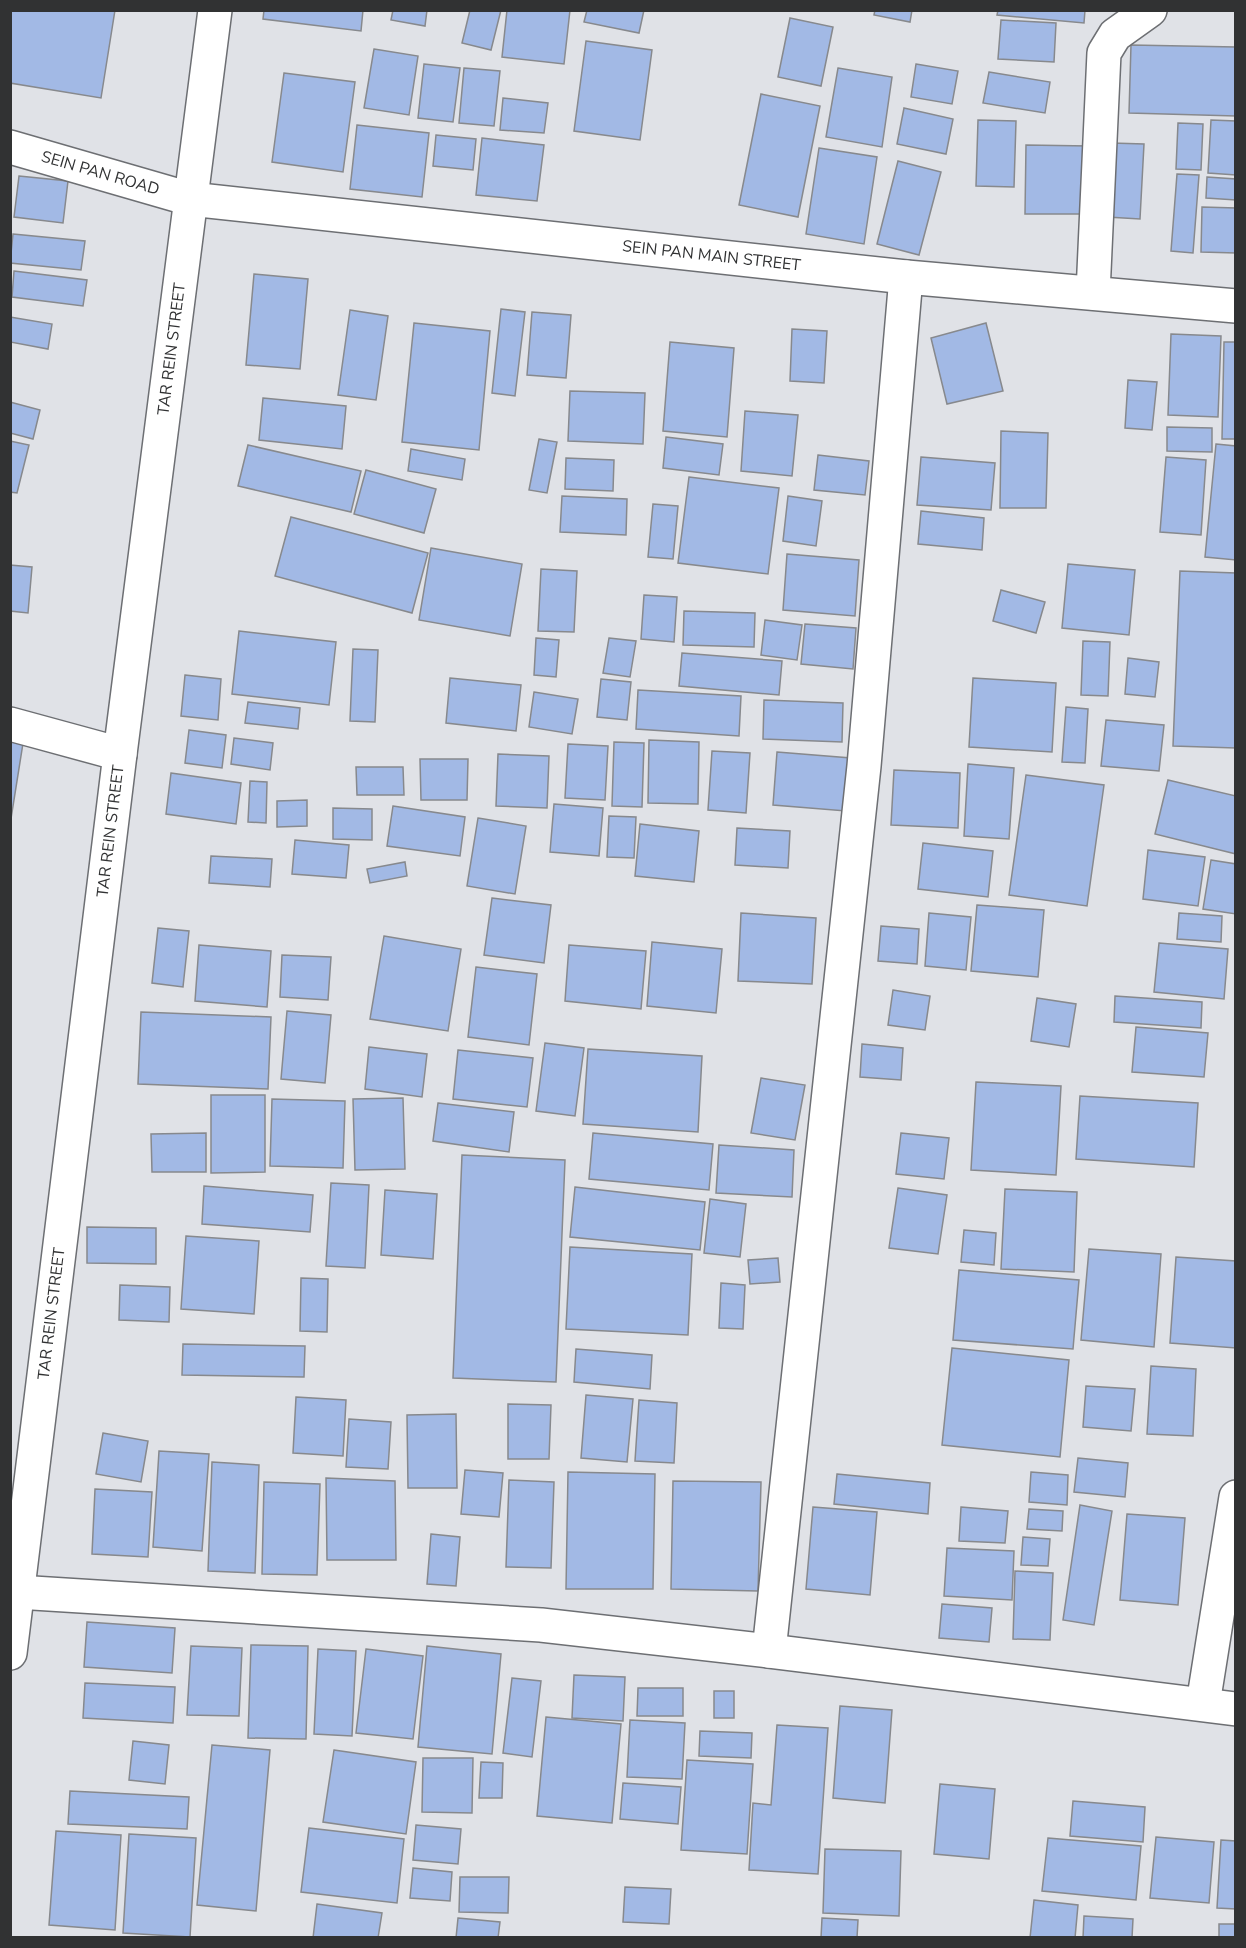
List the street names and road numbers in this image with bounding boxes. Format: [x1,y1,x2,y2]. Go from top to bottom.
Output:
street label: SEIN PAN ROAD [39,146,162,201]
street label: SEIN PAN MAIN STREET [621,235,802,277]
street label: TAR REIN STREET [152,281,191,416]
street label: TAR REIN STREET [92,763,130,899]
street label: TAR REIN STREET [33,1246,71,1381]

